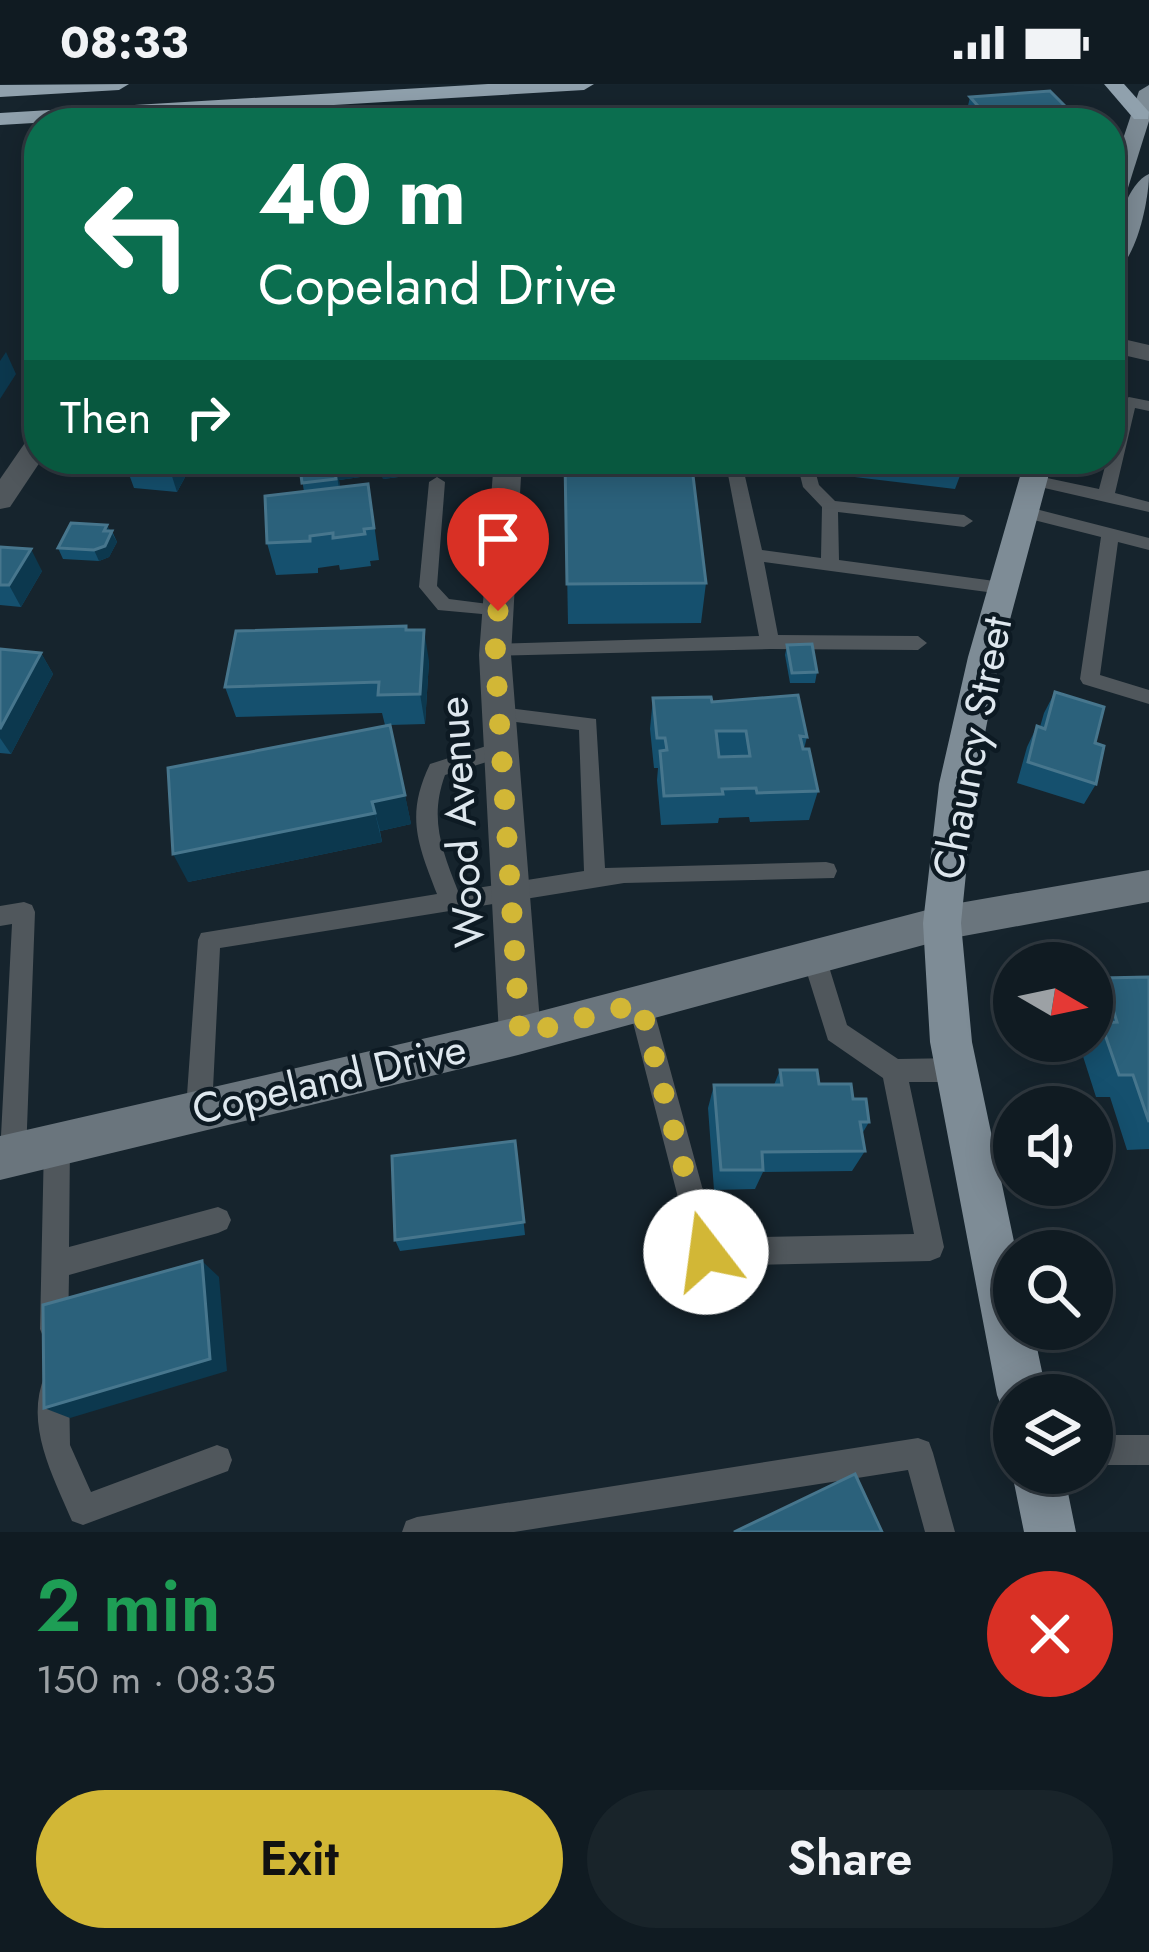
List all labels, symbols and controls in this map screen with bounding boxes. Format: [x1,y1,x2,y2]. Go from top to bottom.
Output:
text: 08:33 [60,10,188,75]
text: 40 m [258,134,466,256]
icon: left [60,156,216,312]
text: Copeland Drive [258,246,617,324]
icon: right [175,384,241,450]
text: Then [60,385,151,450]
pin [447,488,549,611]
icon: arrive [465,506,531,572]
street label: Chauncy Street [917,611,1027,885]
street label: Wood Avenue [422,694,500,950]
north arrow [993,942,1113,1062]
map controls [993,942,1113,1494]
street label: Copeland Drive [186,1018,472,1140]
button: sound [993,1086,1113,1206]
position arrow [643,1189,769,1315]
button: search [993,1230,1113,1350]
button: layers [993,1374,1113,1494]
text: 2 min [36,1554,221,1658]
button: close [987,1571,1113,1697]
text: 150 m · 08:35 [36,1651,276,1708]
button: Exit [36,1790,563,1928]
button: Share [587,1790,1113,1928]

